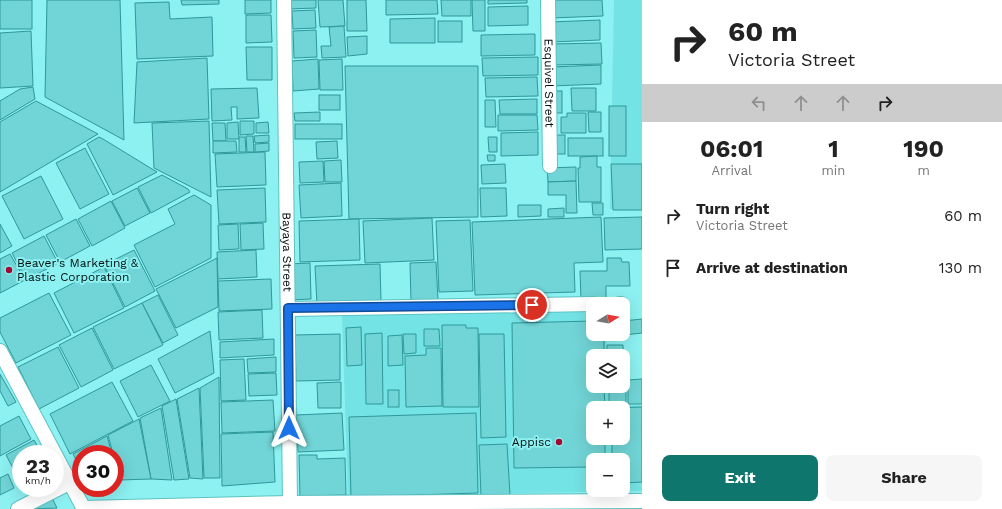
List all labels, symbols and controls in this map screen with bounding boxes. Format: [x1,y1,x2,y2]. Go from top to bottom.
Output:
text: 60 m [728,15,798,48]
icon: right [662,16,714,68]
street label: Esquivel Street [541,38,557,127]
text: Victoria Street [728,49,855,70]
icon: left [748,92,770,114]
icon: ahead [790,92,812,114]
icon: ahead [832,92,854,114]
icon: right [874,92,896,114]
text: 06:01 [700,135,763,163]
text: 1 [828,135,839,163]
text: 190 [903,135,944,163]
text: Arrival [711,163,752,178]
text: min [821,163,845,178]
text: m [917,163,930,178]
text: Turn right [696,200,769,218]
icon: right [662,205,684,227]
text: 60 m [944,207,982,225]
street label: Bayaya Street [280,212,294,292]
text: Victoria Street [696,218,788,233]
place label: Beaver's Marketing & Plastic Corporation [17,256,139,284]
icon: arrive [662,257,684,279]
text: Arrive at destination [696,259,848,277]
text: 130 m [939,259,982,277]
marker: Beaver's Marketing & Plastic Corporation [4,265,14,275]
pin [515,288,549,322]
icon: arrive [521,294,543,316]
north arrow [586,297,630,341]
map controls [586,297,630,497]
button: layers [586,349,630,393]
button: + [586,401,630,445]
position arrow [268,407,310,449]
place label: Appisc [512,435,551,449]
marker: Appisc [554,437,564,447]
speed limit sign: 30 [72,445,124,497]
button: − [586,453,630,497]
text: 23 [26,454,50,478]
button: Exit [662,455,818,501]
button: Share [826,455,982,501]
text: km/h [25,475,51,486]

